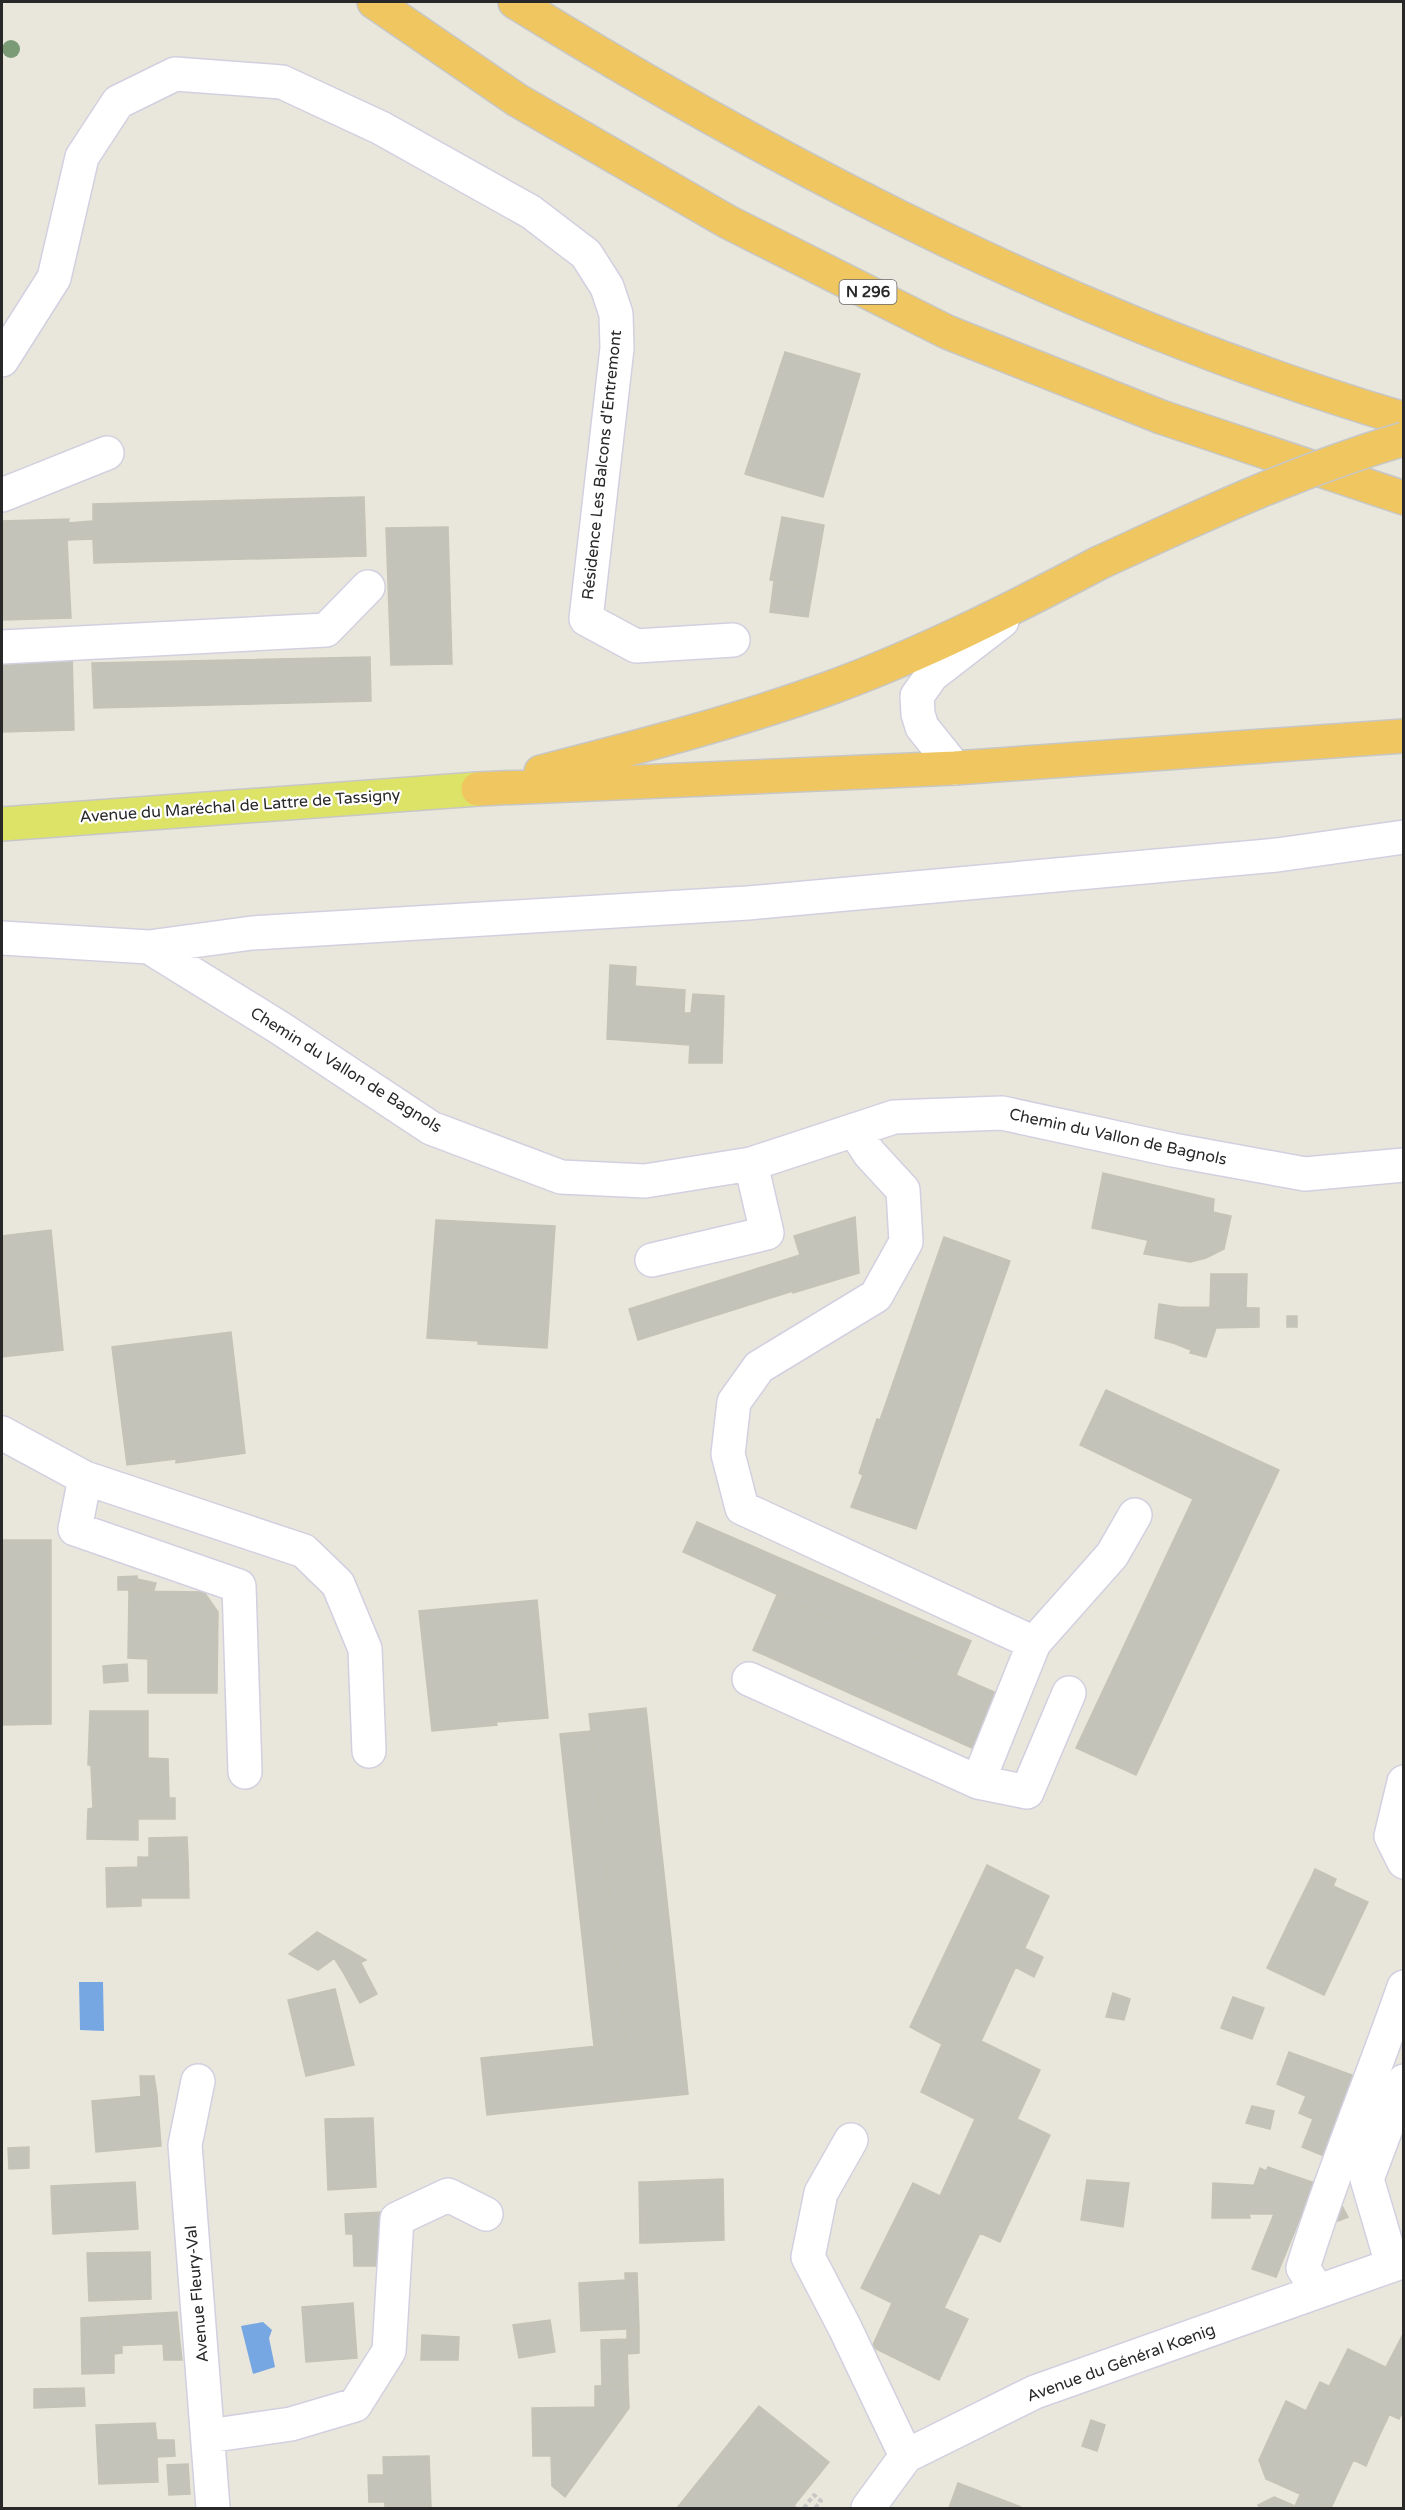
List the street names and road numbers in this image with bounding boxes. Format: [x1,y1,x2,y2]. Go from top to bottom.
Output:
road number: N 296 [840,280,896,304]
street label: Résidence Les Balcons d'Entremont [578,329,626,601]
street label: Avenue du Maréchal de Lattre de Tassigny [79,785,401,827]
street label: Chemin du Vallon de Bagnols [247,1003,445,1137]
street label: Chemin du Vallon de Bagnols [1007,1104,1229,1170]
street label: Avenue Fleury-Val [181,2225,213,2363]
street label: Avenue du Général Kœnig [1024,2320,1218,2406]

